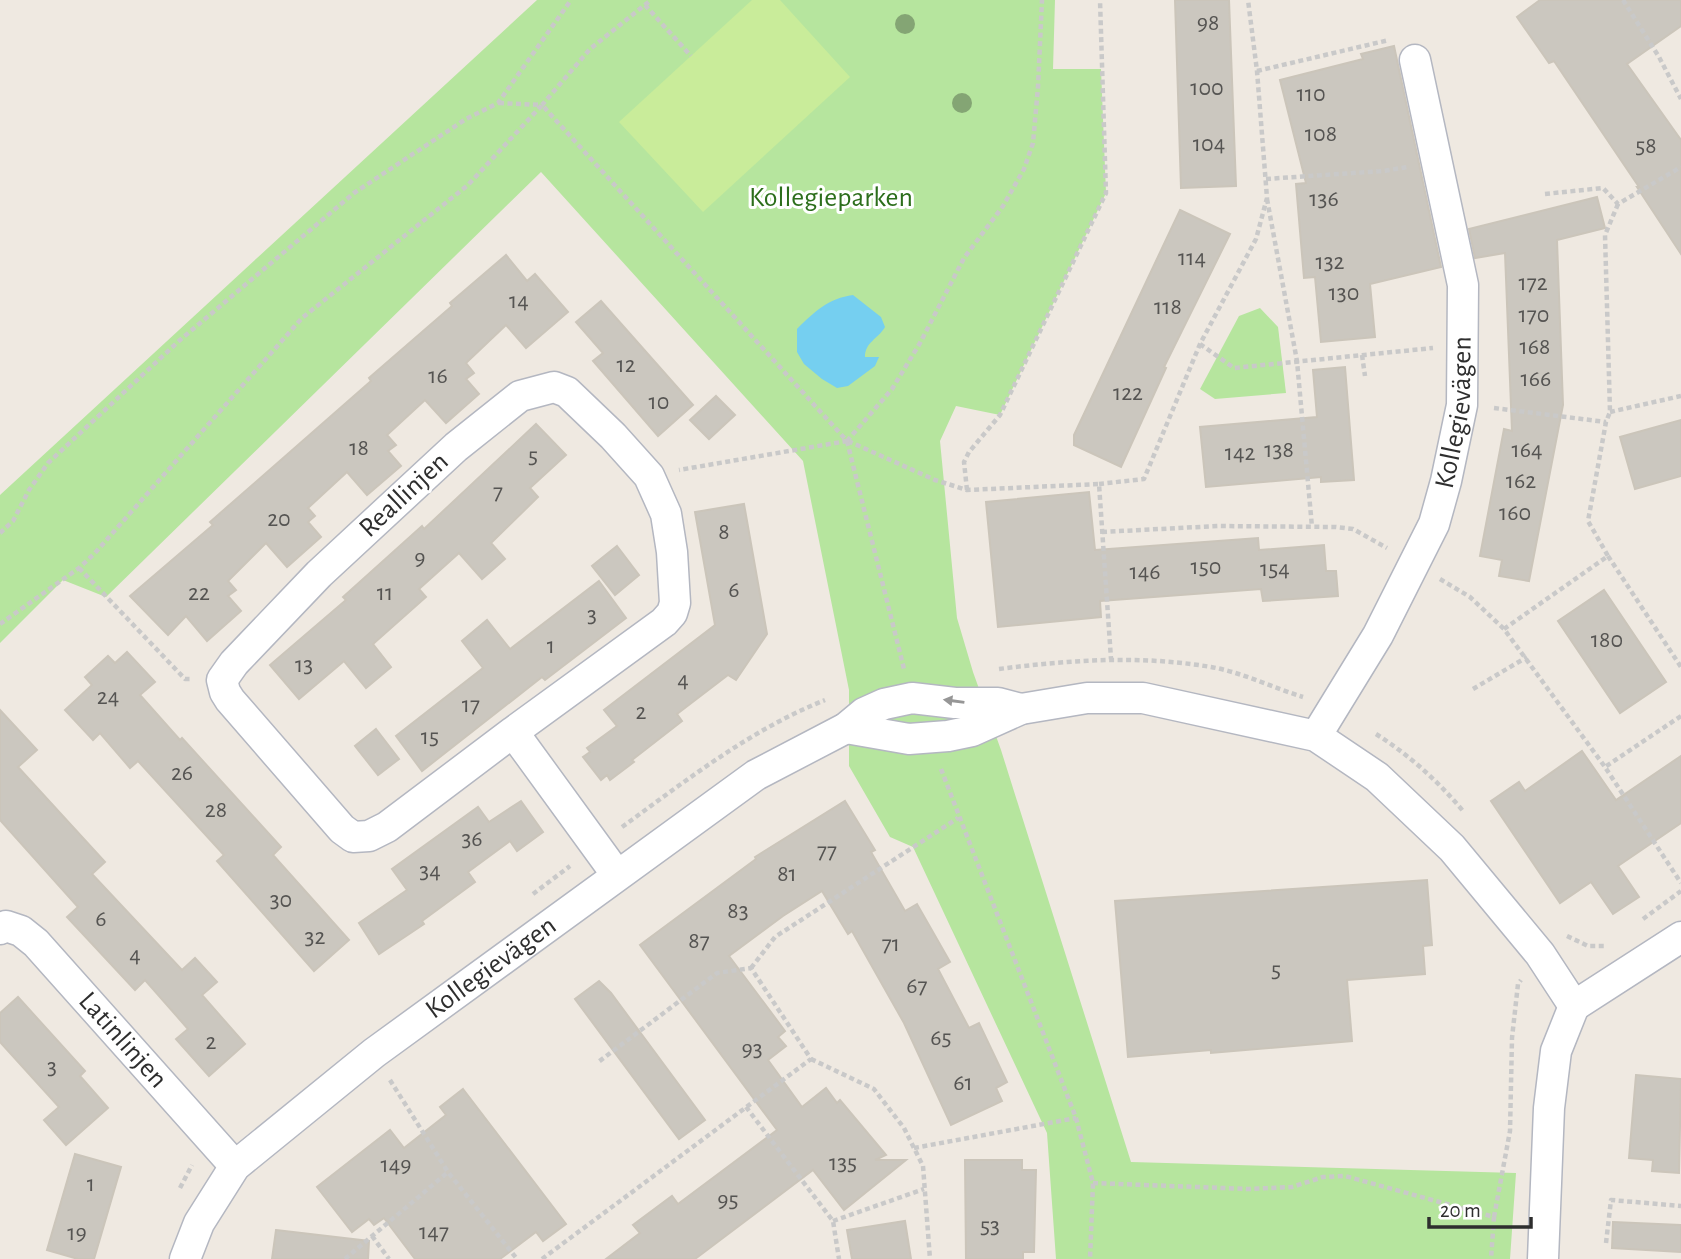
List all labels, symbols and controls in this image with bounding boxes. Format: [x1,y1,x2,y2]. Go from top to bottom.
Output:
house number: 98 [1197,11,1219,35]
house number: 100 [1190,76,1224,100]
house number: 110 [1296,82,1326,106]
house number: 108 [1305,122,1337,146]
house number: 104 [1193,132,1225,156]
house number: 58 [1635,134,1657,158]
park label: Kollegieparken [749,184,913,212]
house number: 136 [1309,187,1339,211]
house number: 114 [1178,246,1206,270]
house number: 132 [1315,250,1345,274]
house number: 172 [1518,271,1548,295]
house number: 130 [1329,281,1359,305]
house number: 14 [509,289,529,313]
house number: 118 [1154,295,1182,319]
house number: 170 [1519,303,1549,327]
house number: 168 [1520,335,1550,359]
street label: Kollegievägen [1431,336,1477,491]
house number: 12 [616,353,636,377]
house number: 16 [428,364,448,388]
house number: 166 [1521,367,1551,391]
house number: 122 [1113,381,1143,405]
house number: 10 [649,390,669,414]
house number: 18 [349,436,369,460]
house number: 138 [1264,438,1294,462]
house number: 164 [1511,438,1543,462]
house number: 142 [1225,441,1255,465]
house number: 5 [528,444,538,468]
street label: Reallinjen [354,447,454,543]
house number: 162 [1506,469,1536,493]
house number: 7 [493,480,503,504]
house number: 160 [1499,501,1531,525]
house number: 20 [267,507,291,531]
house number: 8 [718,520,730,544]
house number: 9 [414,546,426,570]
house number: 150 [1191,555,1221,579]
house number: 154 [1260,557,1290,581]
house number: 146 [1129,560,1161,584]
house number: 6 [728,578,740,602]
house number: 22 [188,581,210,605]
house number: 11 [377,581,393,605]
house number: 3 [587,603,597,627]
house number: 180 [1591,628,1623,652]
house number: 1 [547,634,555,658]
house number: 13 [295,653,313,677]
house number: 4 [677,668,689,692]
house number: 24 [97,685,119,709]
house number: 17 [462,693,480,717]
one-way arrow [943,696,965,707]
house number: 2 [636,700,647,724]
house number: 15 [421,725,439,749]
house number: 26 [171,761,193,785]
house number: 28 [205,798,227,822]
house number: 36 [461,827,483,851]
house number: 77 [817,839,837,863]
house number: 34 [419,859,441,883]
house number: 81 [777,862,797,886]
house number: 30 [270,888,292,912]
house number: 83 [727,899,749,923]
house number: 6 [95,907,107,931]
street label: Kollegievägen [421,911,561,1024]
house number: 32 [305,925,325,949]
house number: 87 [688,929,710,953]
house number: 71 [882,932,900,956]
house number: 4 [129,943,141,967]
house number: 5 [1271,958,1281,982]
house number: 67 [906,974,928,998]
street label: Latinlinjen [73,987,172,1093]
house number: 65 [930,1026,952,1050]
house number: 2 [206,1030,217,1054]
house number: 93 [741,1037,763,1061]
house number: 3 [47,1055,57,1079]
house number: 61 [953,1071,973,1095]
house number: 135 [829,1151,857,1175]
house number: 149 [380,1153,412,1177]
house number: 1 [87,1172,95,1196]
scale bar [1429,1186,1530,1230]
house number: 95 [717,1188,739,1212]
text: 20 m [1440,1200,1481,1221]
house number: 53 [980,1214,1000,1238]
house number: 147 [419,1220,449,1244]
house number: 19 [67,1221,87,1245]

